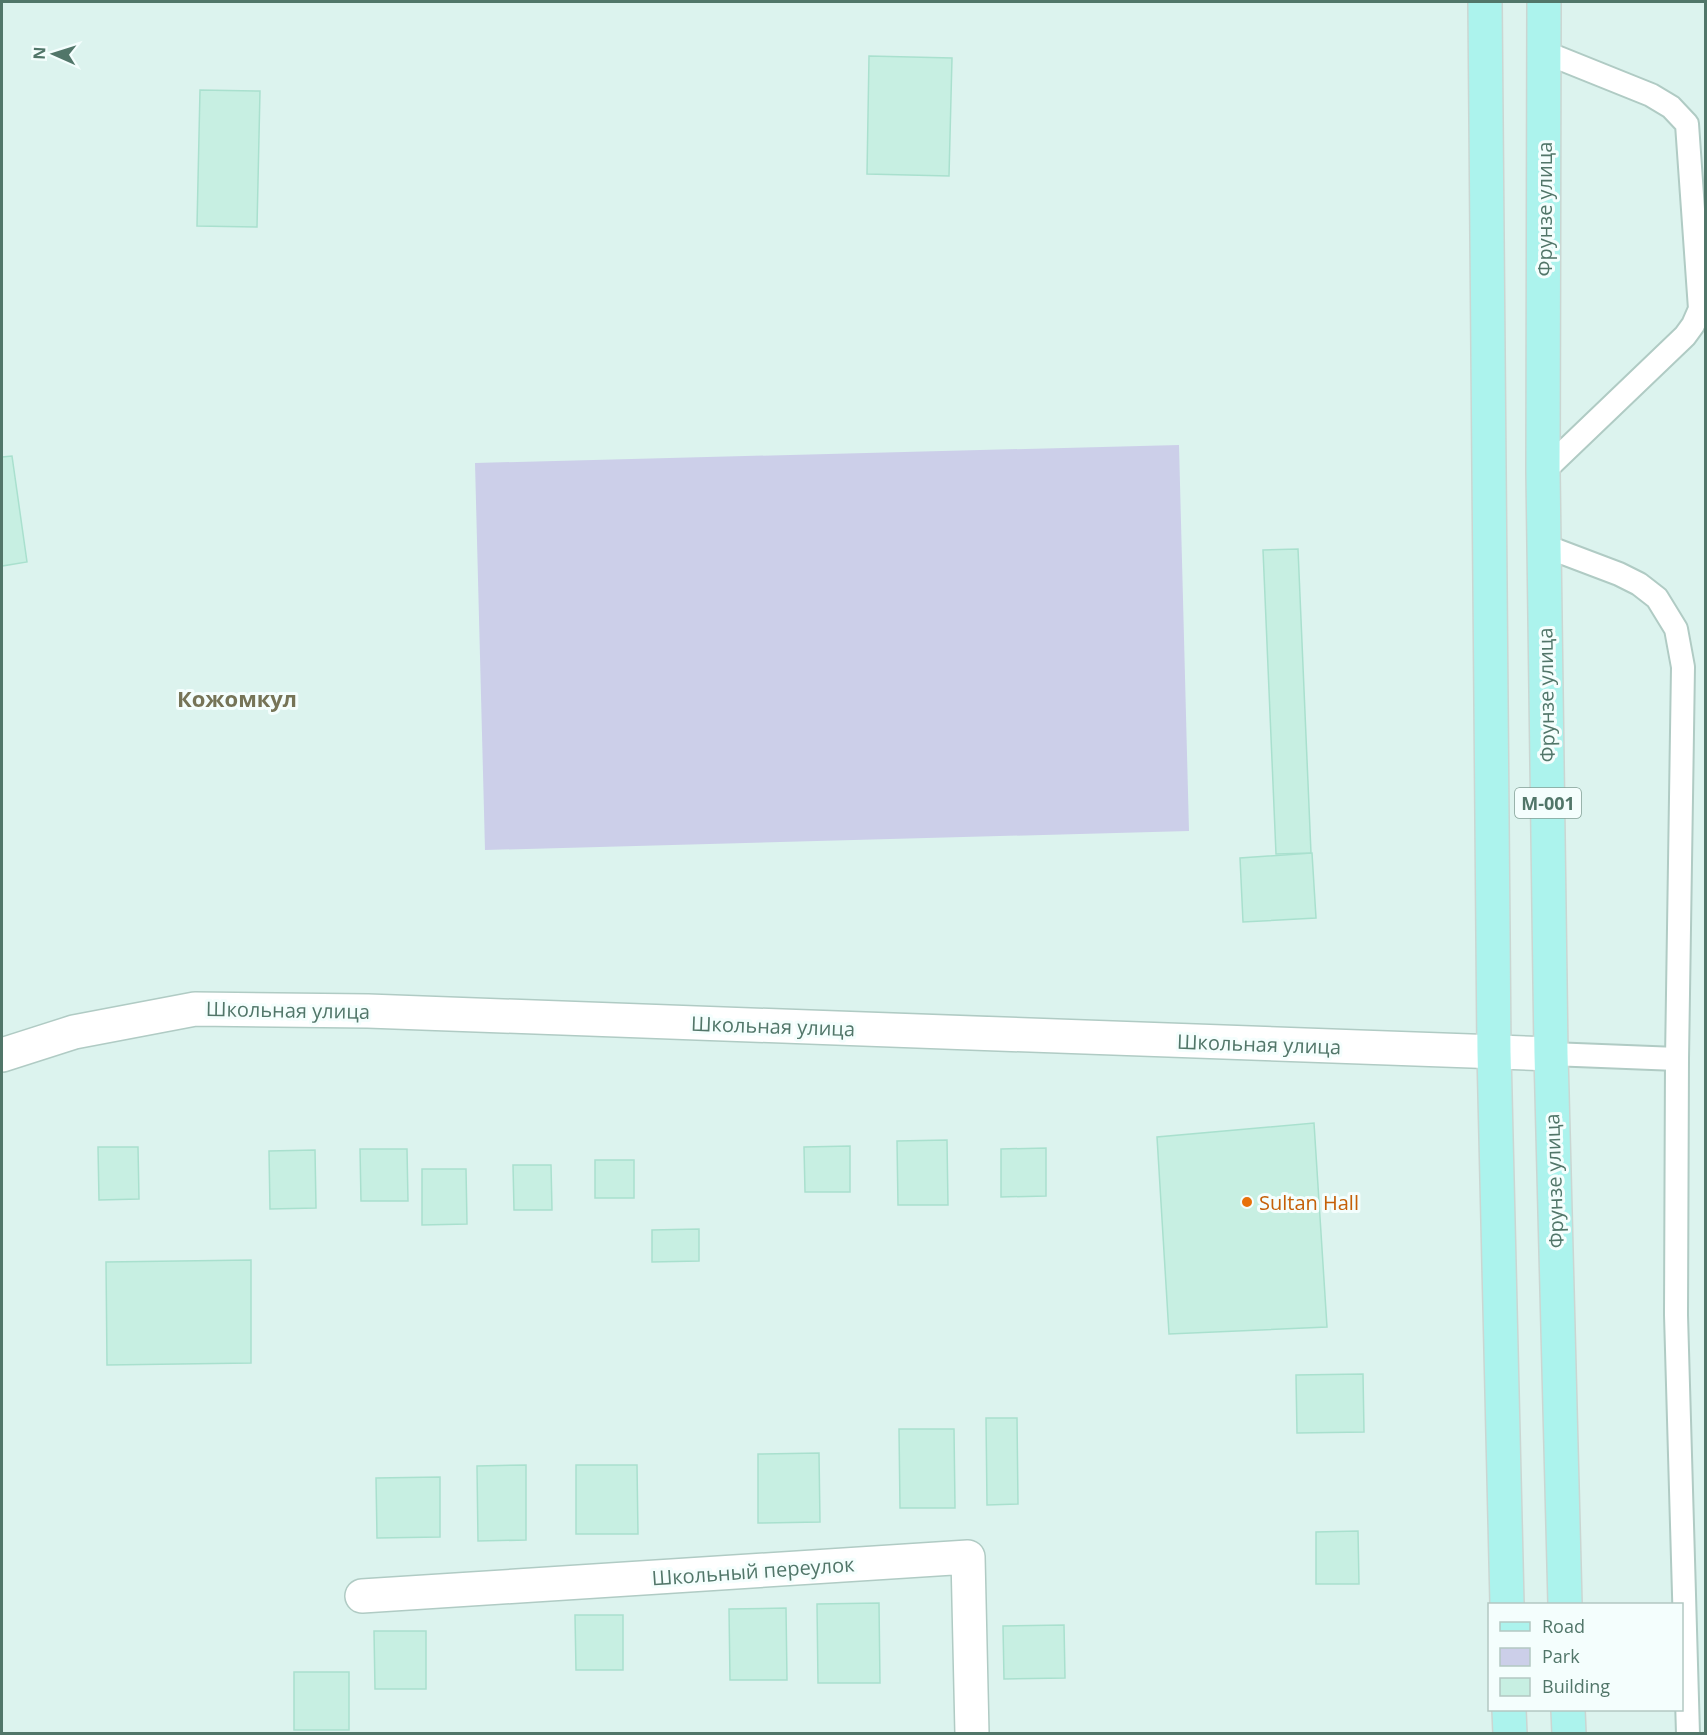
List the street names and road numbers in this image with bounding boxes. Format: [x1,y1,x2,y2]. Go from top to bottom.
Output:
street label: Фрунзе улица [1531,142,1558,276]
street label: Фрунзе улица [1531,627,1561,763]
road number: M-001 [1515,788,1581,818]
street label: Школьная улица [206,995,370,1025]
street label: Школьная улица [691,1010,855,1042]
street label: Школьная улица [1177,1028,1341,1060]
street label: Фрунзе улица [1538,1113,1570,1249]
street label: Школьный переулок [651,1550,856,1592]

